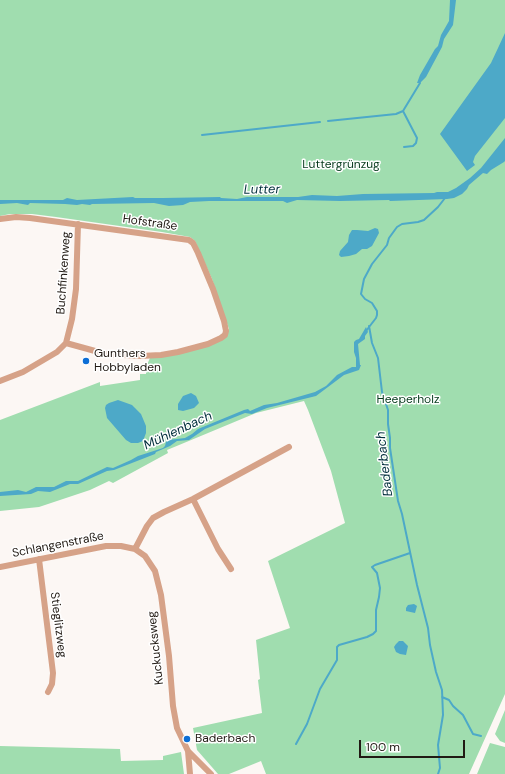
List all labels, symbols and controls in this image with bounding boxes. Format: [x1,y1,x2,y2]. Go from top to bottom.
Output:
park label: Luttergrünzug [302,158,380,172]
water label: Lutter [244,182,280,198]
street label: Hofstraße [122,212,178,234]
street label: Buchfinkenweg [54,231,74,315]
place label: Gunthers Hobbyladen [94,347,161,375]
marker: Gunthers Hobbyladen [81,356,91,366]
park label: Heeperholz [377,393,439,407]
water label: Mühlenbach [141,408,215,454]
water label: Baderbach [373,431,397,497]
street label: Schlangenstraße [11,529,105,561]
street label: Stieglitzweg [47,591,69,659]
street label: Kuckucksweg [145,610,167,686]
place label: Baderbach [195,732,255,746]
scale bar [361,732,467,758]
marker: Baderbach [182,734,192,744]
text: 100 m [366,739,400,755]

